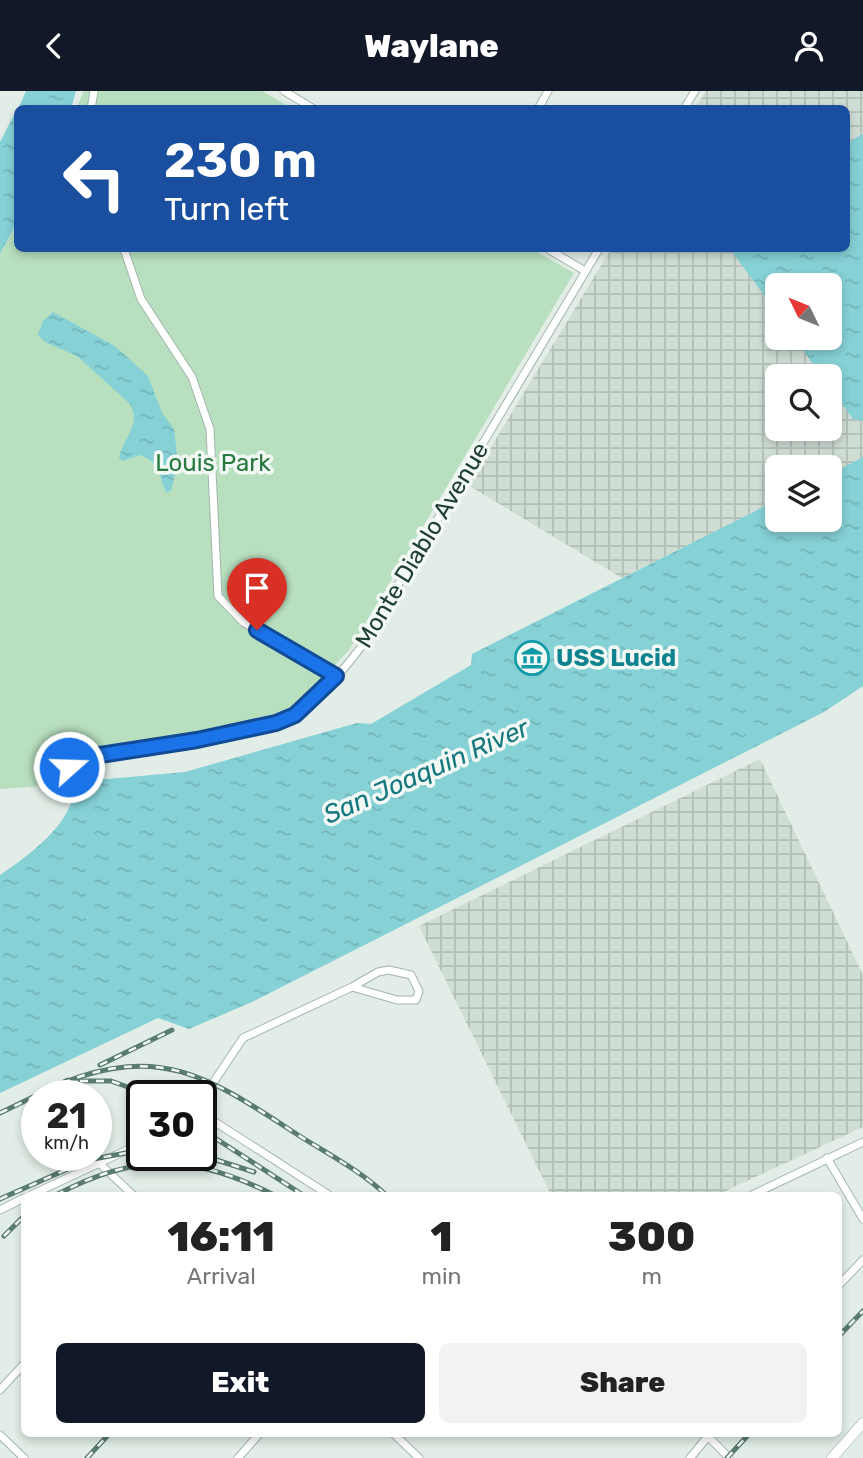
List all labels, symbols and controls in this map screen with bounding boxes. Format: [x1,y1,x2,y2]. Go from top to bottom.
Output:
icon: back [35,27,73,65]
text: Waylane [364,27,499,65]
icon: person [790,27,828,65]
text: 230 m [164,131,317,189]
icon: left [49,133,140,224]
text: Turn left [164,190,289,228]
north arrow [765,273,842,350]
map controls [765,273,842,532]
button: search [765,364,842,441]
street label: Monte Diablo Avenue [350,437,494,653]
park label: Louis Park [155,449,271,477]
button: layers [765,455,842,532]
pin [227,558,287,630]
icon: arrive [238,569,276,607]
museum icon: USS Lucid [513,639,551,677]
place label: USS Lucid [556,644,676,672]
water label: San Joaquin River [319,712,535,831]
position arrow [32,730,106,804]
speed limit sign: 30 [126,1080,217,1171]
text: 21 [46,1095,87,1137]
text: km/h [44,1132,89,1154]
text: 16:11 [168,1212,275,1262]
text: 1 [430,1212,453,1262]
text: 300 [608,1212,695,1262]
text: Arrival [187,1262,256,1290]
text: min [422,1262,461,1290]
text: m [641,1262,662,1290]
button: Exit [56,1343,425,1423]
button: Share [439,1343,807,1423]

